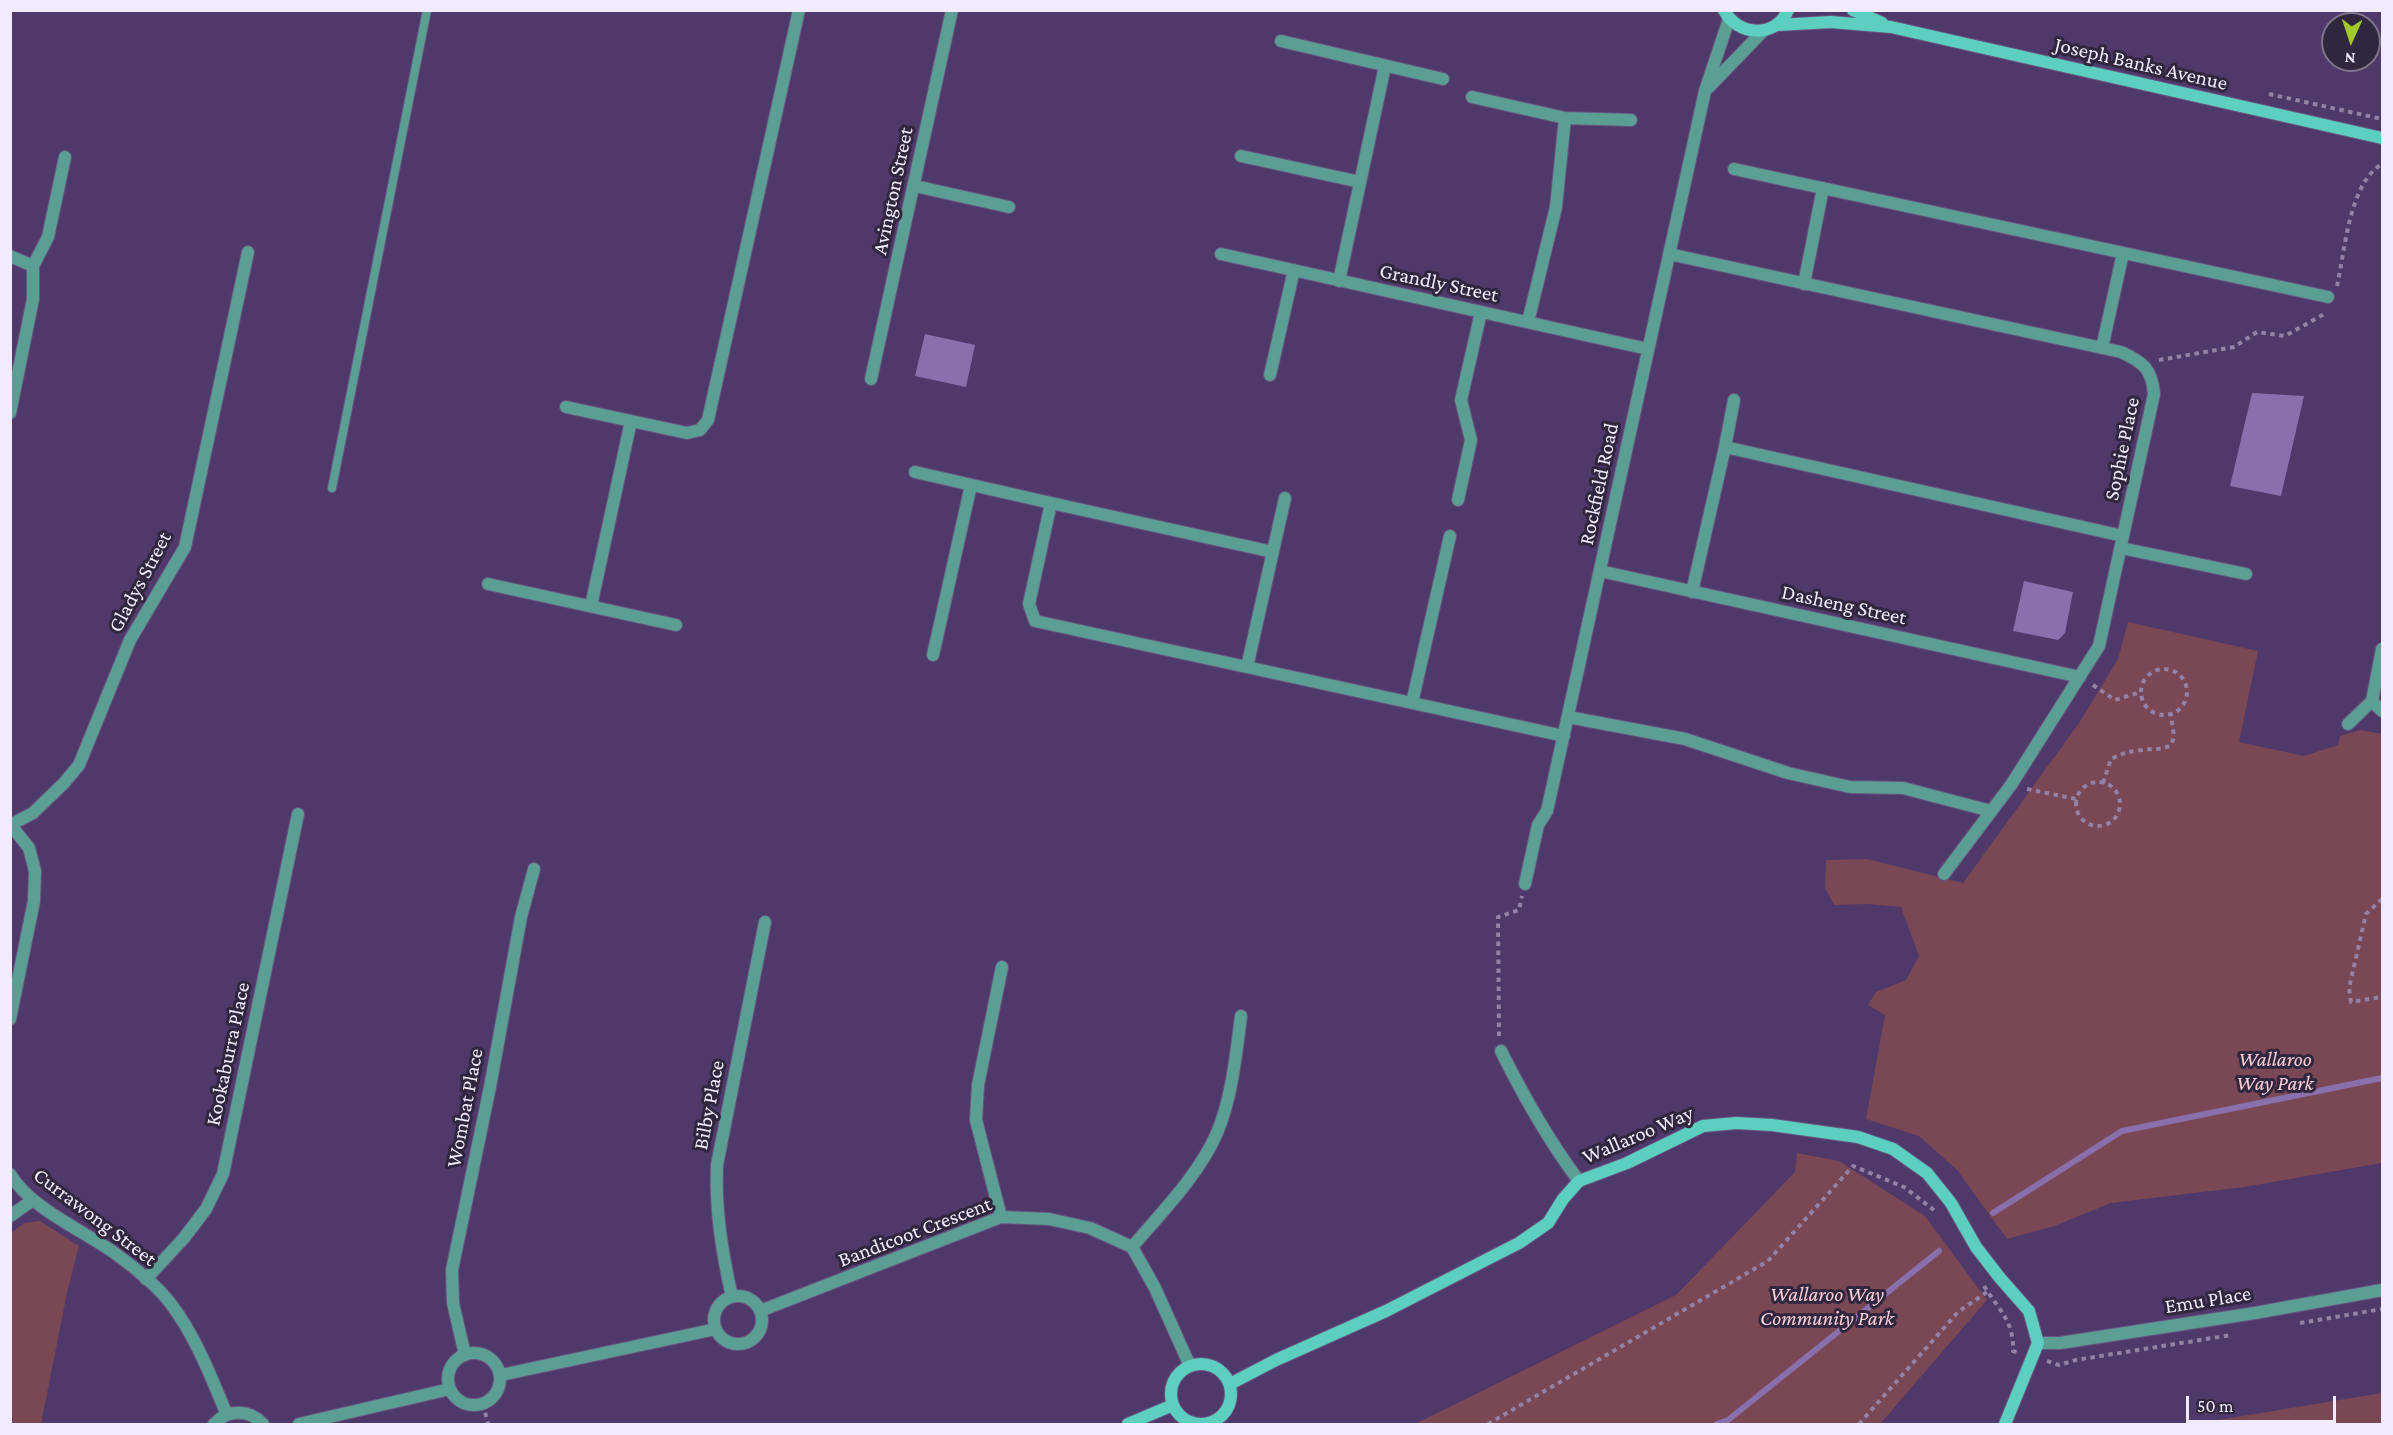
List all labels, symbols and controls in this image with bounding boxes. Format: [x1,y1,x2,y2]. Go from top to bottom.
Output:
north arrow [2321,12,2381,72]
street label: Joseph Banks Avenue [2052,32,2230,96]
text: N [2344,50,2356,67]
street label: Avington Street [867,125,919,257]
street label: Grandly Street [1377,258,1501,308]
street label: Sophie Place [2099,395,2145,503]
street label: Rockfield Road [1574,421,1624,547]
street label: Gladys Street [103,527,177,637]
street label: Dasheng Street [1779,579,1909,631]
street label: Kookaburra Place [200,980,256,1128]
street label: Wombat Place [441,1046,489,1170]
park label: Wallaroo Way Park [2236,1047,2314,1097]
street label: Bilby Place [688,1058,730,1152]
street label: Wallaroo Way [1579,1100,1697,1170]
street label: Currawong Street [28,1162,162,1272]
street label: Bandicoot Crescent [835,1191,995,1273]
street label: Emu Place [2163,1281,2253,1319]
park label: Wallaroo Way Community Park [1760,1282,1894,1332]
scale bar [2189,1384,2339,1422]
text: 50 m [2197,1396,2234,1416]

